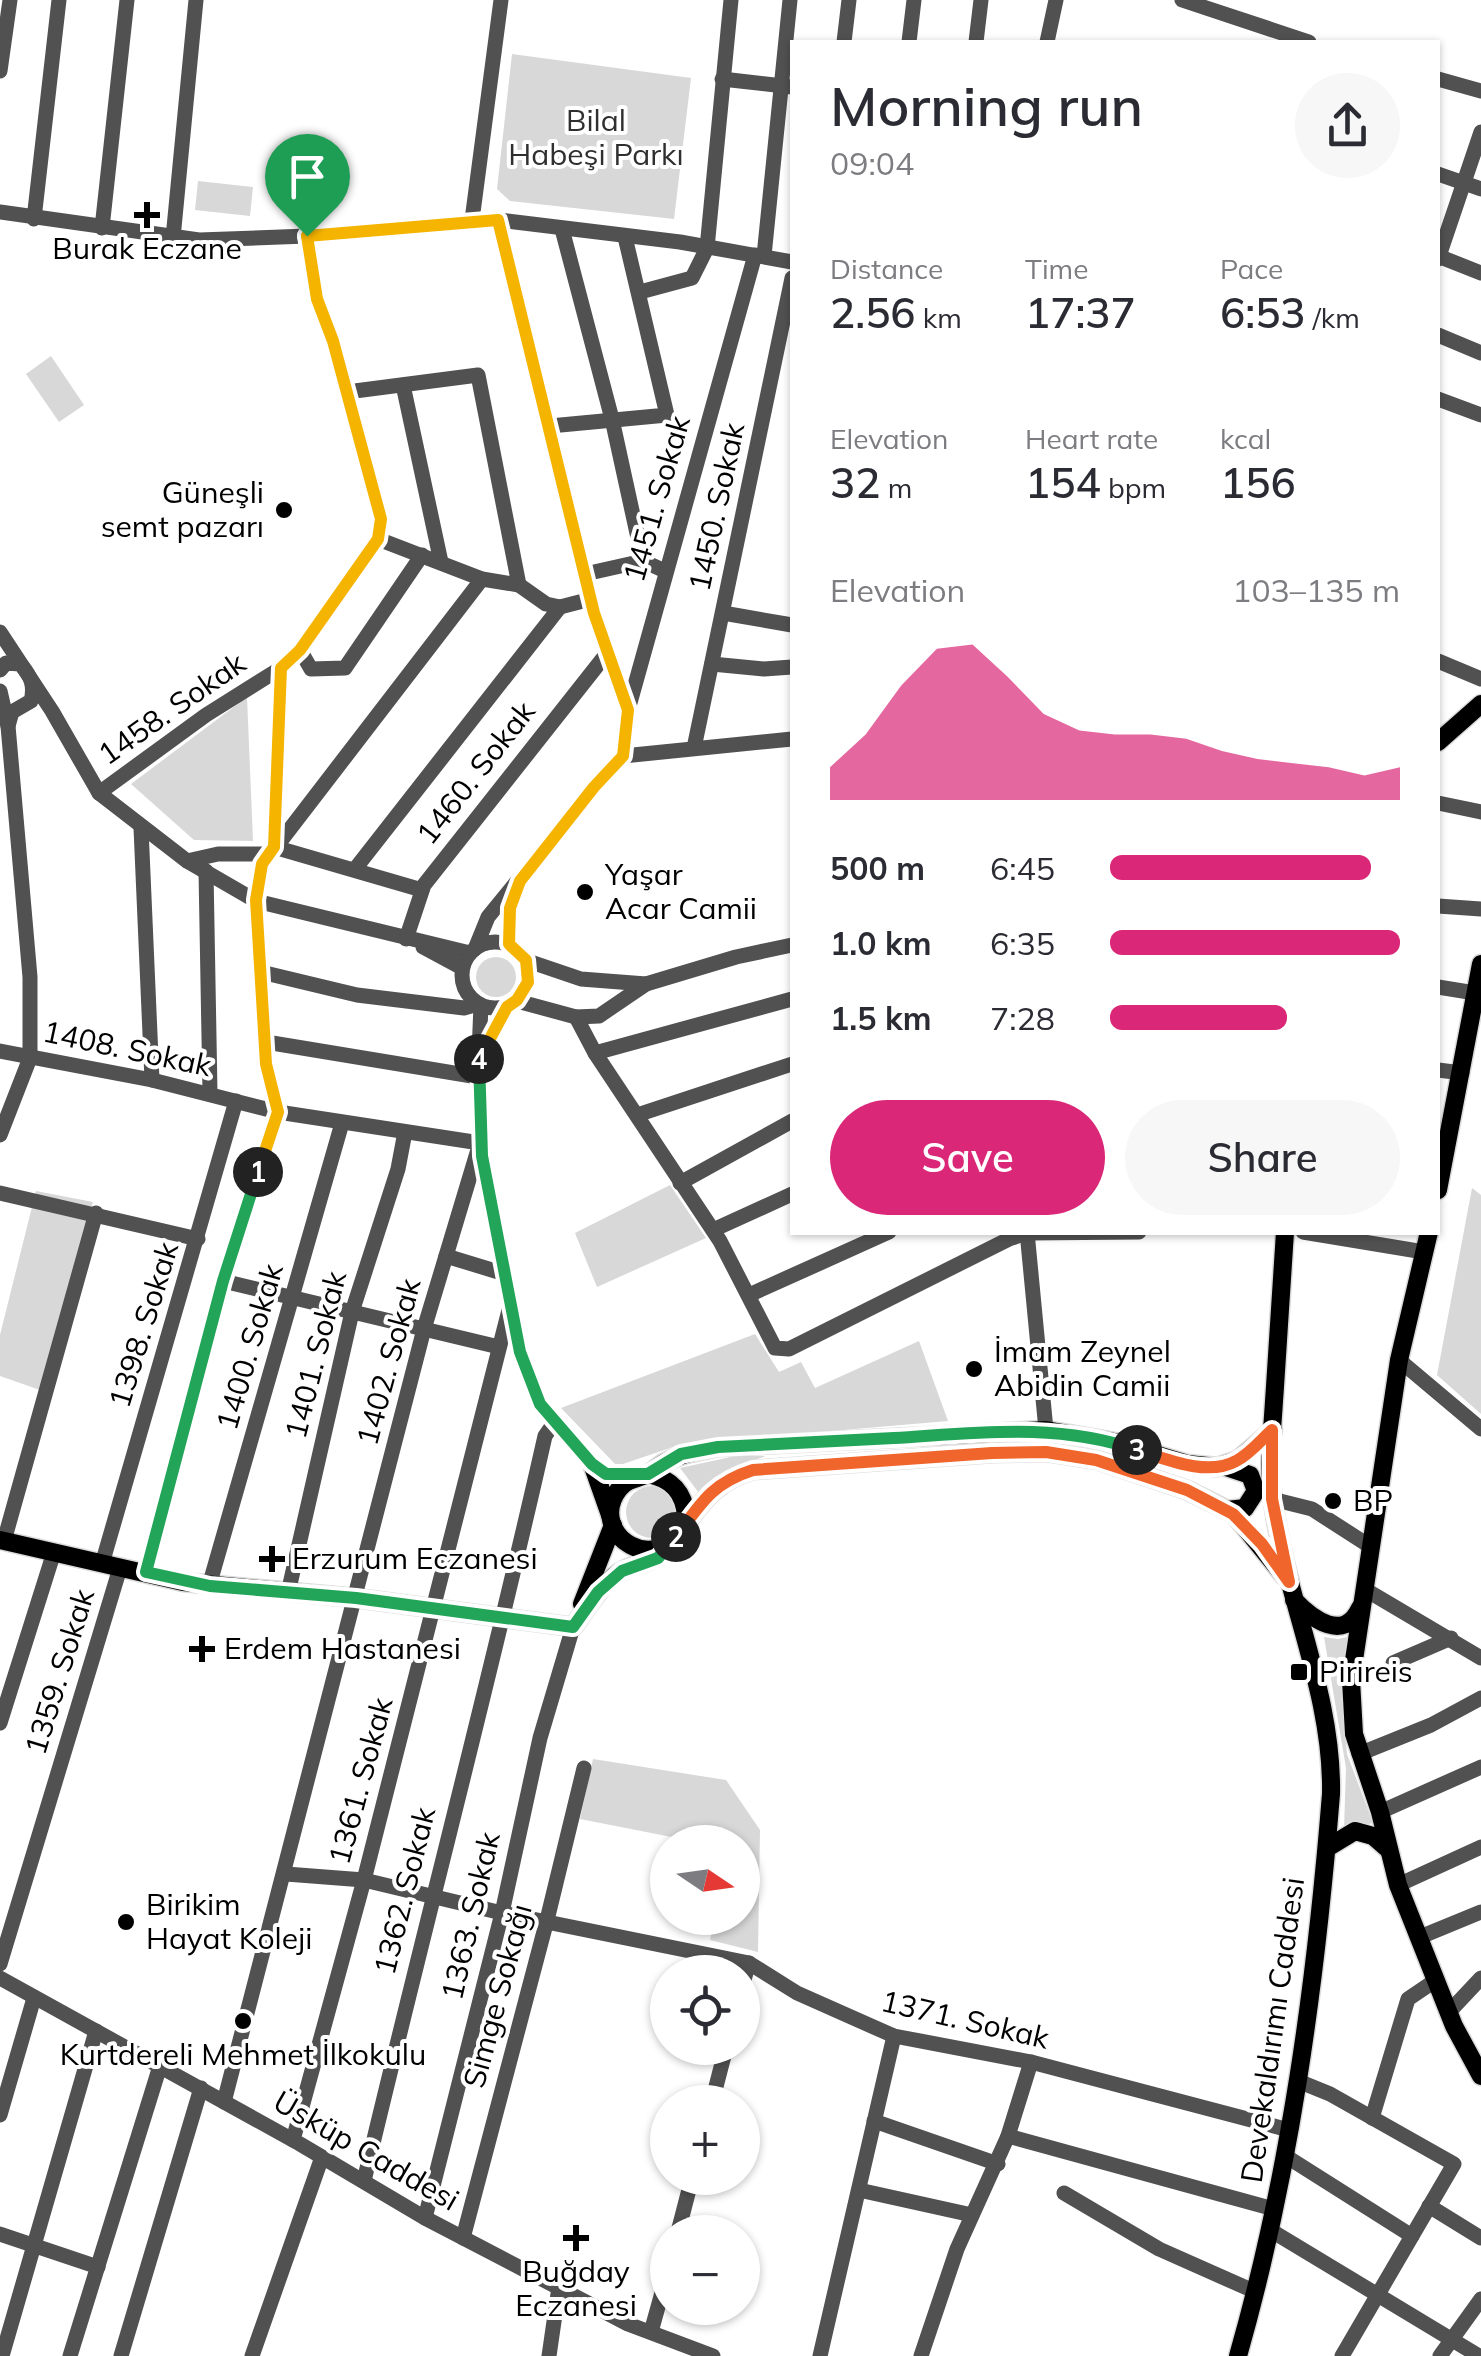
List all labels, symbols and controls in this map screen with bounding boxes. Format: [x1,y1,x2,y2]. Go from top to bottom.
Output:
text: Morning run [830,71,1143,140]
button: share [1295,73,1400,178]
park label: Bilal Habeşi Parkı [508,101,684,173]
pin [265,134,350,237]
text: 09:04 [830,143,914,183]
icon: arrive [280,149,335,204]
marker: Burak Eczane [136,204,158,226]
place label: Burak Eczane [52,229,242,267]
text: Distance [830,251,943,286]
text: Time [1025,251,1088,286]
text: Pace [1220,251,1283,286]
text: 2.56 [830,286,916,339]
text: 17:37 [1025,286,1136,339]
text: 6:53 [1220,286,1306,339]
text: km [916,300,962,335]
text: /km [1306,300,1360,335]
street label: 1451. Sokak [614,411,698,586]
street label: 1450. Sokak [680,419,753,594]
text: Elevation [830,421,948,456]
text: Heart rate [1025,421,1158,456]
text: kcal [1220,421,1271,456]
text: 32 [830,456,880,509]
text: 154 [1025,456,1101,509]
text: 156 [1220,456,1296,509]
text: m [880,470,912,505]
text: bpm [1101,470,1166,505]
place label: Güneşli semt pazarı [101,473,264,545]
marker: Güneşli semt pazarı [273,499,295,521]
text: Elevation [830,570,965,610]
text: 103–135 m [1232,570,1400,610]
street label: 1458. Sokak [90,643,253,773]
street label: 1460. Sokak [408,693,543,852]
text: 500 m [830,848,925,888]
text: 6:45 [990,848,1055,888]
place label: Yaşar Acar Camii [604,855,757,927]
marker: Yaşar Acar Camii [574,881,596,903]
text: 1.0 km [830,923,932,963]
text: 6:35 [990,923,1055,963]
text: 1.5 km [830,998,932,1038]
text: 7:28 [990,998,1055,1038]
street label: 1408. Sokak [40,1012,215,1085]
pin: 4 [454,1034,504,1084]
text: 4 [471,1041,487,1076]
button: Save [830,1100,1105,1215]
button: Share [1125,1100,1400,1215]
pin: 1 [233,1147,283,1197]
text: 1 [250,1154,266,1189]
street label: 1398. Sokak [100,1237,186,1412]
street label: 1400. Sokak [207,1259,291,1434]
street label: 1401. Sokak [276,1267,354,1442]
street label: 1402. Sokak [348,1274,429,1449]
place label: İmam Zeynel Abidin Camii [994,1332,1171,1404]
marker: İmam Zeynel Abidin Camii [963,1358,985,1380]
pin: 3 [1112,1425,1162,1475]
text: 3 [1129,1432,1145,1467]
place label: BP [1353,1481,1393,1519]
marker: BP [1322,1490,1344,1512]
pin: 2 [651,1512,701,1562]
text: 2 [668,1519,684,1554]
place label: Erzurum Eczanesi [292,1539,538,1577]
marker: Erzurum Eczanesi [261,1548,283,1570]
street label: 1359. Sokak [16,1584,102,1759]
place label: Erdem Hastanesi [224,1629,461,1667]
marker: Erdem Hastanesi [189,1636,215,1662]
place label: Pirireis [1319,1652,1413,1690]
marker: Pirireis [1288,1661,1310,1683]
street label: 1361. Sokak [320,1693,401,1868]
street label: 1362. Sokak [365,1803,443,1978]
north arrow [650,1825,760,1935]
map controls [650,1825,760,2325]
street label: 1363. Sokak [432,1828,508,2003]
street label: Devekaldırımı Caddesi [1232,1875,1312,2185]
place label: Birikim Hayat Koleji [146,1885,312,1957]
street label: Simge Sokağı [454,1900,540,2092]
marker: Birikim Hayat Koleji [115,1911,137,1933]
button: locate [650,1955,760,2065]
street label: 1371. Sokak [878,1981,1053,2057]
marker: Kurtdereli Mehmet İlkokulu [232,2010,254,2032]
place label: Kurtdereli Mehmet İlkokulu [60,2035,426,2073]
street label: Üsküp Caddesi [267,2082,466,2219]
button: + [650,2085,760,2195]
button: − [650,2215,760,2325]
marker: Buğday Eczanesi [565,2227,587,2249]
place label: Buğday Eczanesi [515,2252,637,2324]

